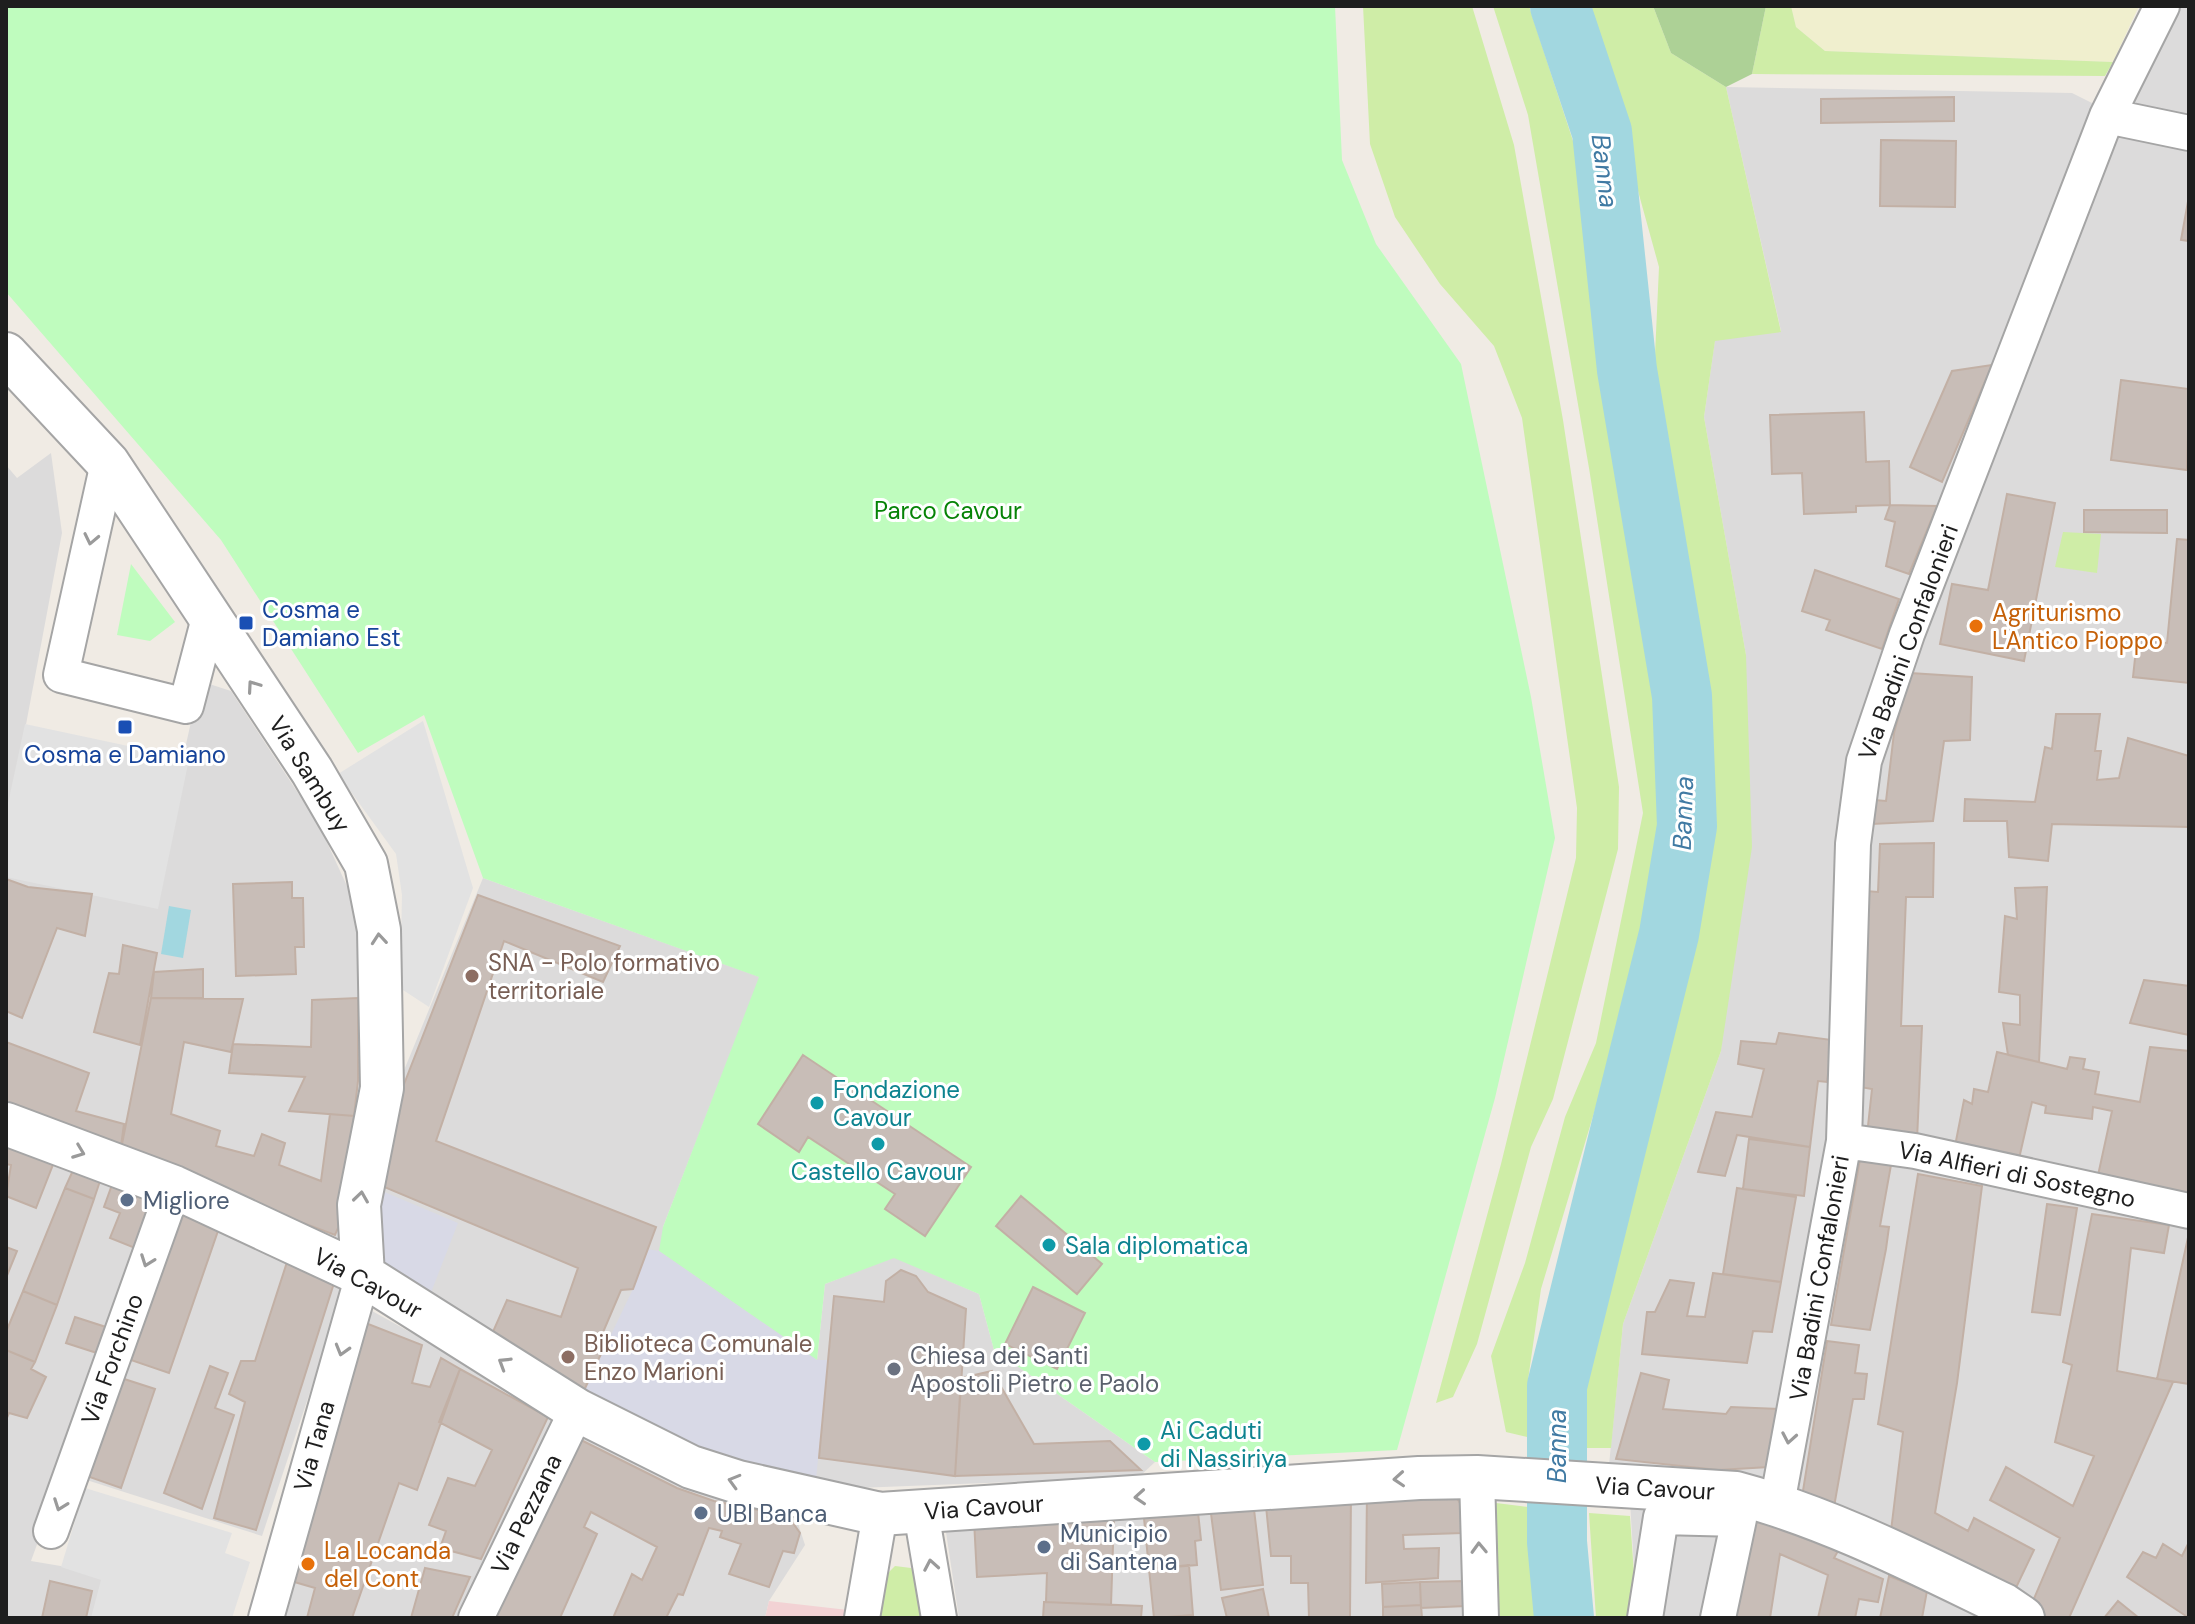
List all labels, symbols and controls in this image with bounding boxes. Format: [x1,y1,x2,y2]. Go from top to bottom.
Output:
water label: Banna [1584,132,1626,210]
park label: Parco Cavour [874,495,1022,526]
street label: Via Badini Confalonieri [1851,520,1965,764]
one-way arrow [83,532,100,545]
place label: Cosma e Damiano Est [262,594,401,653]
place label: Agriturismo L'Antico Pioppo [1992,597,2163,656]
marker: Cosma e Damiano Est [237,614,255,632]
marker: Agriturismo L'Antico Pioppo [1967,617,1985,635]
one-way arrow [248,680,263,694]
street label: Via Sambuy [262,710,358,838]
marker: Cosma e Damiano [116,718,134,736]
place label: Cosma e Damiano [24,739,226,770]
water label: Banna [1665,775,1701,851]
one-way arrow [371,932,388,945]
place label: SNA - Polo formativo territoriale [488,947,720,1006]
marker: SNA - Polo formativo territoriale [463,967,481,985]
place label: Fondazione Cavour [833,1074,960,1133]
marker: Fondazione Cavour [808,1094,826,1112]
street label: Via Alfieri di Sostegno [1896,1134,2138,1214]
marker: Castello Cavour [869,1135,887,1153]
one-way arrow [71,1142,85,1159]
street label: Via Badini Confalonieri [1782,1153,1856,1403]
place label: Castello Cavour [791,1156,965,1187]
place label: Migliore [143,1185,230,1216]
one-way arrow [352,1190,369,1204]
marker: Migliore [118,1191,136,1209]
place label: Sala diplomatica [1065,1230,1248,1261]
marker: Sala diplomatica [1040,1236,1058,1254]
street label: Via Cavour [308,1240,428,1326]
one-way arrow [141,1253,157,1267]
street label: Via Forchino [74,1289,150,1429]
place label: Biblioteca Comunale Enzo Marioni [584,1328,812,1387]
place label: Chiesa dei Santi Apostoli Pietro e Paolo [910,1340,1159,1399]
one-way arrow [334,1342,351,1356]
marker: Biblioteca Comunale Enzo Marioni [559,1348,577,1366]
one-way arrow [498,1358,512,1373]
marker: Chiesa dei Santi Apostoli Pietro e Paolo [885,1360,903,1378]
street label: Via Tana [286,1397,342,1495]
water label: Banna [1540,1409,1574,1483]
place label: Ai Caduti di Nassiriya [1160,1415,1287,1474]
one-way arrow [1782,1431,1799,1445]
marker: Ai Caduti di Nassiriya [1135,1435,1153,1453]
street label: Via Pezzana [484,1449,568,1579]
street label: Via Cavour [1594,1469,1716,1507]
one-way arrow [1392,1470,1405,1487]
one-way arrow [728,1474,742,1490]
street label: Via Cavour [923,1487,1045,1527]
one-way arrow [1133,1488,1146,1505]
one-way arrow [53,1498,69,1512]
place label: UBI Banca [717,1498,827,1529]
marker: UBI Banca [692,1504,710,1522]
place label: Municipio di Santena [1060,1518,1177,1577]
place label: La Locanda del Cont [324,1535,451,1594]
marker: Municipio di Santena [1035,1538,1053,1556]
one-way arrow [1470,1541,1488,1554]
marker: La Locanda del Cont [299,1555,317,1573]
one-way arrow [923,1558,940,1572]

